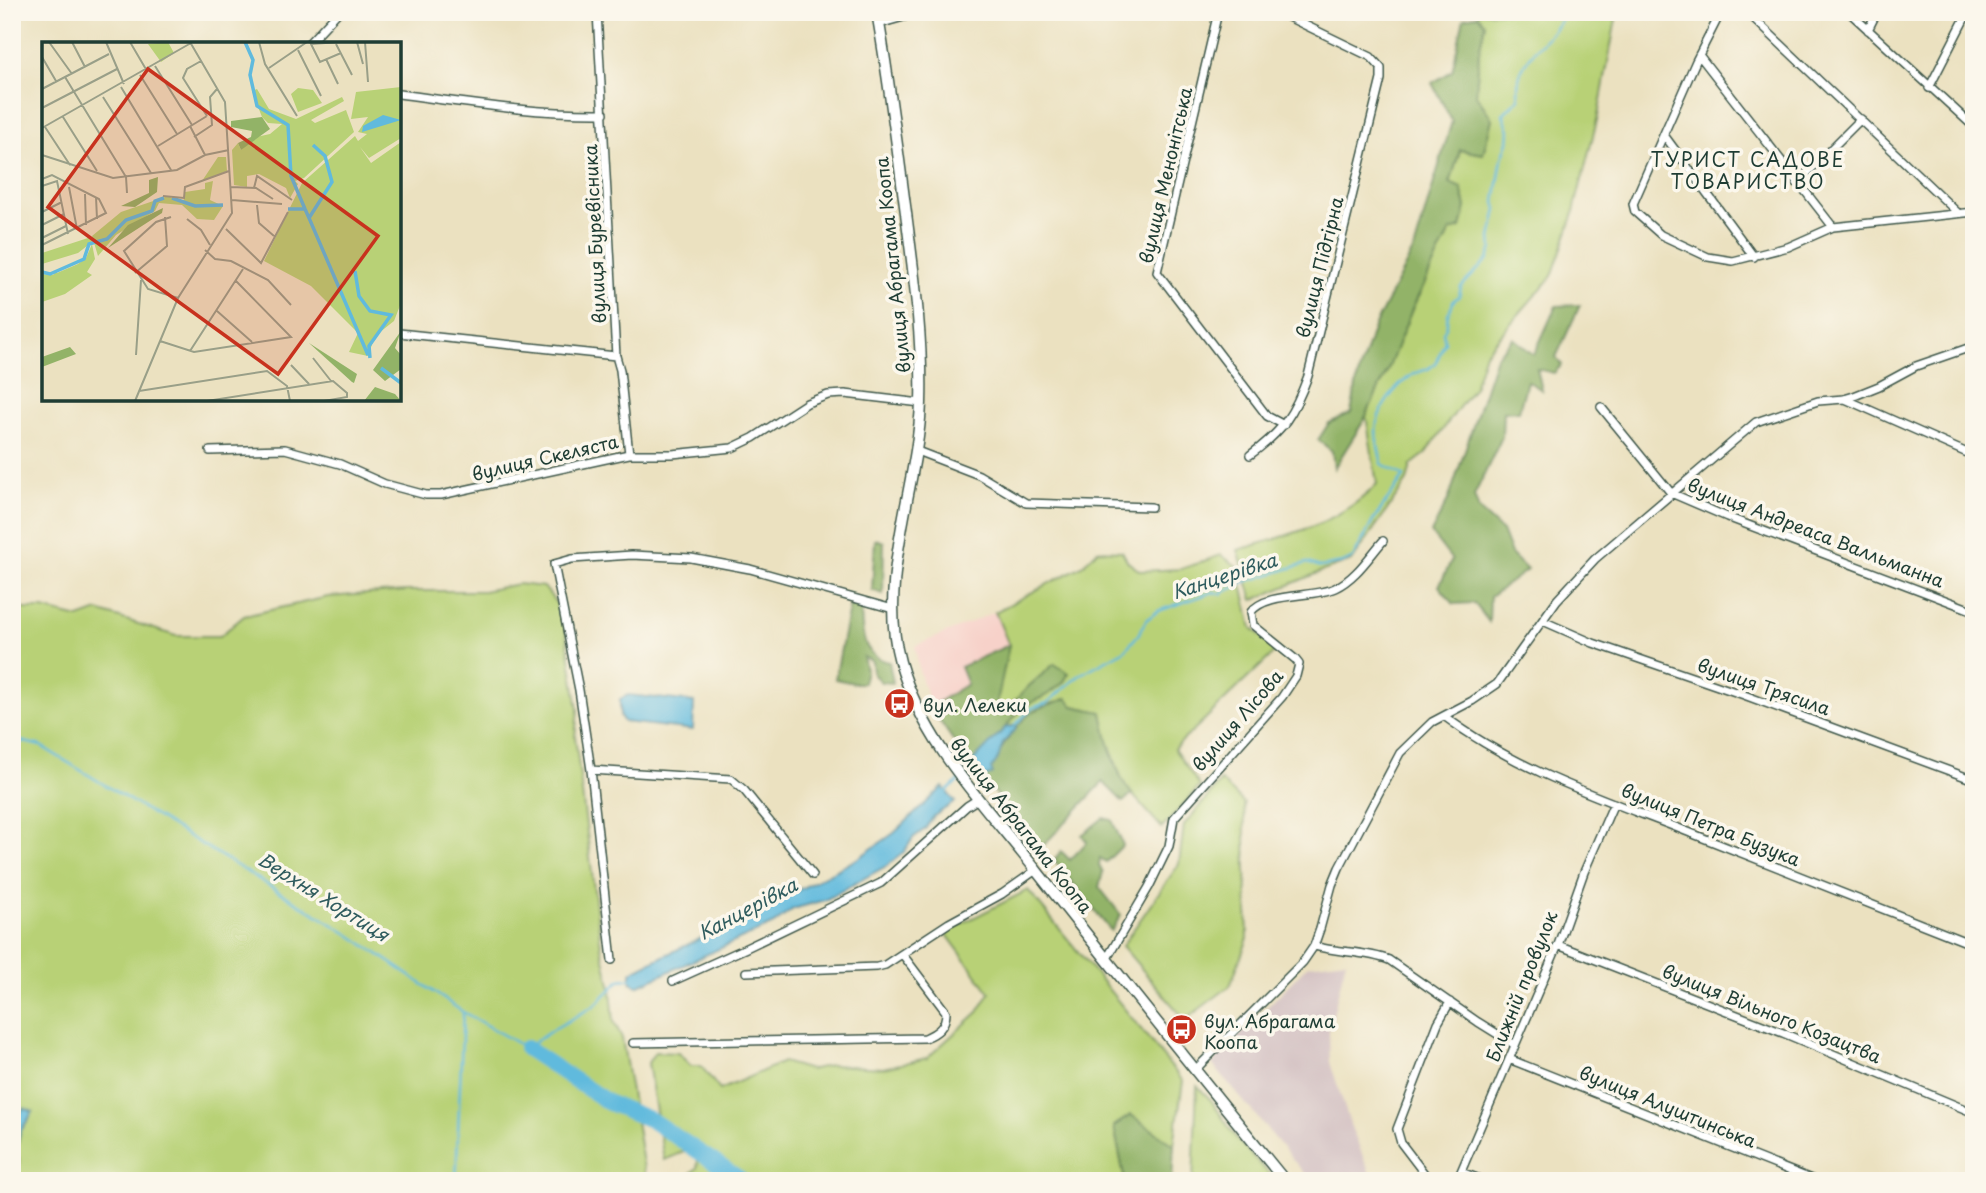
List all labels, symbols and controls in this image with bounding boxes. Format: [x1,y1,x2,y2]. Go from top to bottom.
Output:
inset map [42,42,401,401]
street label: вулиця Менонітська [1132,83,1199,266]
street label: вулиця Буревісника [576,143,612,324]
district label: ТУРИСТ САДОВЕ ТОВАРИСТВО [1651,145,1845,195]
street label: вулиця Абрагама Коопа [867,156,917,374]
street label: вулиця Підгірна [1288,193,1350,340]
street label: вулиця Скеляста [469,427,621,487]
street label: вулиця Андреаса Валльманна [1684,470,1949,594]
water label: Канцерівка [1168,544,1281,605]
street label: вулиця Трясила [1694,651,1835,722]
street label: вулиця Лісова [1185,662,1289,777]
bus stop icon: вул. Лелеки [883,687,917,721]
place label: вул. Лелеки [923,691,1027,718]
street label: вулиця Абрагама Коопа [945,731,1099,919]
street label: вулиця Петра Бузука [1617,776,1805,873]
water label: Верхня Хортиця [253,845,396,948]
water label: Канцерівка [692,870,803,946]
street label: Ближній провулок [1478,906,1564,1065]
street label: вулиця Вільного Козацтва [1659,957,1886,1070]
place label: вул. Абрагама Коопа [1204,1007,1336,1055]
bus stop icon: вул. Абрагама Коопа [1164,1013,1198,1047]
street label: вулиця Алуштинська [1576,1058,1761,1154]

